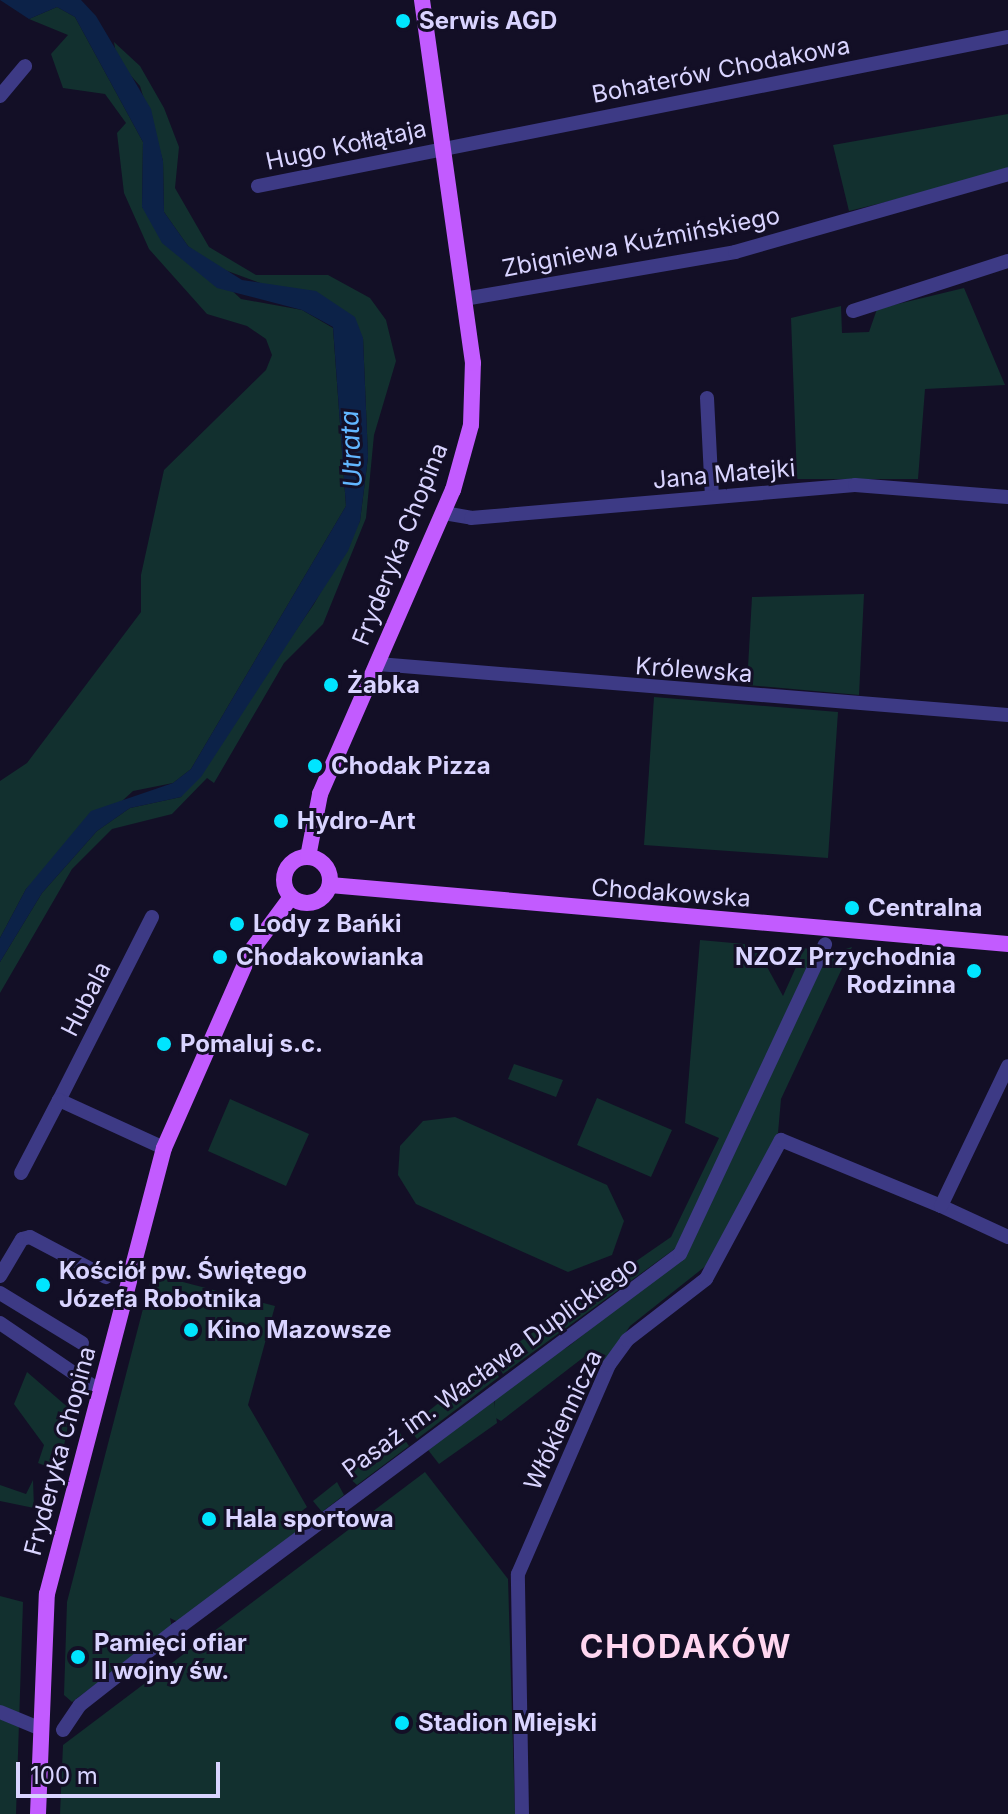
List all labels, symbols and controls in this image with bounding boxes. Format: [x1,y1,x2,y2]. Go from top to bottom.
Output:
place label: Serwis AGD [419,7,557,35]
marker: Serwis AGD [394,12,412,30]
street label: Bohaterów Chodakowa [589,31,853,109]
street label: Hugo Kołłątaja [263,114,429,176]
street label: Zbigniewa Kuźmińskiego [500,201,782,283]
water label: Utrata [333,410,369,488]
street label: Fryderyka Chopina [346,439,454,649]
street label: Jana Matejki [651,453,797,495]
street label: Królewska [634,652,754,688]
place label: Żabka [347,671,420,699]
marker: Żabka [322,676,340,694]
place label: Chodak Pizza [331,752,491,780]
marker: Chodak Pizza [306,757,324,775]
place label: Hydro-Art [297,807,416,835]
marker: Hydro-Art [272,812,290,830]
street label: Chodakowska [590,873,752,913]
place label: Centralna [868,894,983,922]
marker: Centralna [843,899,861,917]
place label: Lody z Bańki [253,910,401,938]
marker: Lody z Bańki [228,915,246,933]
place label: Chodakowianka [236,943,424,971]
place label: NZOZ Przychodnia Rodzinna [735,943,956,999]
marker: Chodakowianka [211,948,229,966]
street label: Hubala [55,957,117,1041]
marker: NZOZ Przychodnia Rodzinna [963,960,985,982]
place label: Pomaluj s.c. [180,1030,323,1058]
marker: Pomaluj s.c. [155,1035,173,1053]
street label: Pasaż im. Wacława Duplickiego [337,1250,643,1484]
place label: Kościół pw. Świętego Józefa Robotnika [59,1257,308,1313]
marker: Kościół pw. Świętego Józefa Robotnika [34,1276,52,1294]
place label: Kino Mazowsze [207,1316,392,1344]
marker: Kino Mazowsze [182,1321,200,1339]
street label: Fryderyka Chopina [18,1343,102,1559]
street label: Włókiennicza [518,1345,608,1495]
place label: Hala sportowa [225,1505,394,1533]
marker: Hala sportowa [200,1510,218,1528]
district label: CHODAKÓW [580,1628,792,1666]
place label: Pamięci ofiar II wojny św. [94,1629,247,1685]
marker: Pamięci ofiar II wojny św. [69,1648,87,1666]
place label: Stadion Miejski [418,1709,597,1737]
marker: Stadion Miejski [393,1714,411,1732]
scale bar [20,1746,224,1796]
text: 100 m [30,1761,98,1790]

